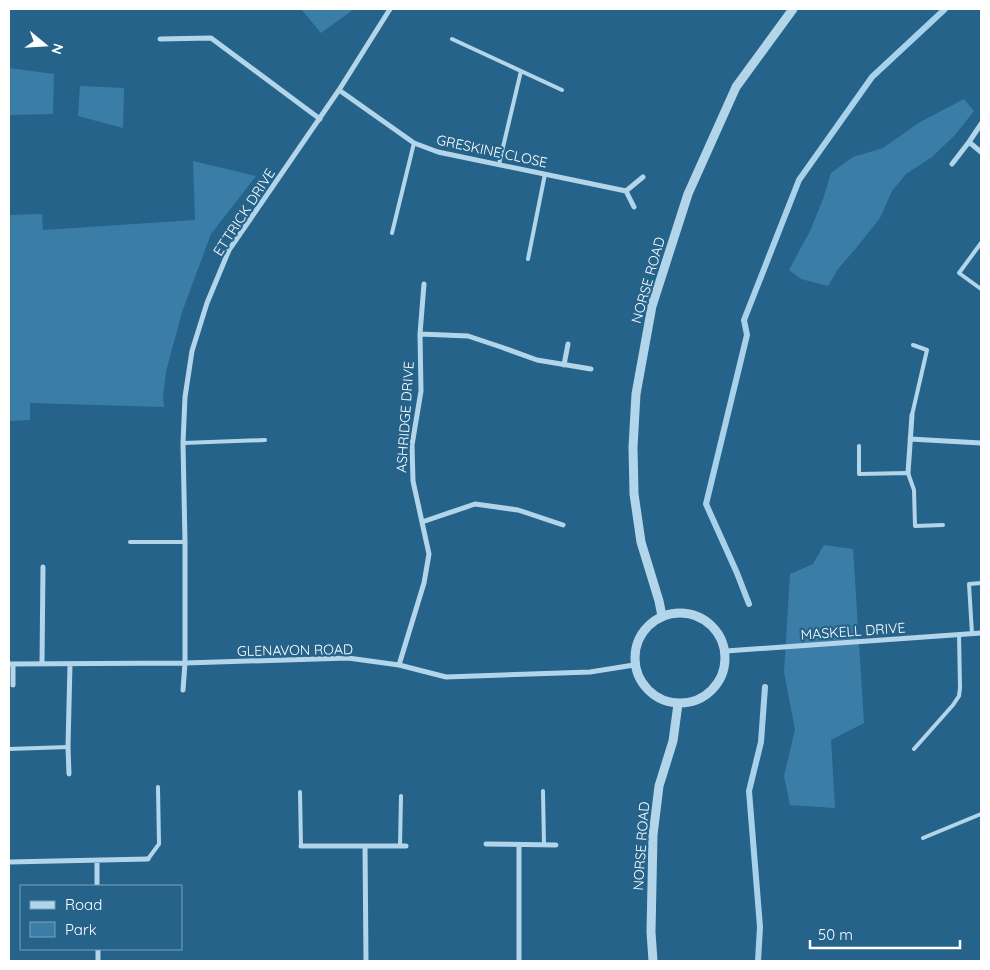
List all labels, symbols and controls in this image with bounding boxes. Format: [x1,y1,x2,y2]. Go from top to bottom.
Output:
north arrow [20,20,70,70]
text: N [47,41,68,57]
street label: GRESKINE CLOSE [435,130,549,172]
street label: ETTRICK DRIVE [209,165,279,259]
street label: NORSE ROAD [627,235,669,325]
street label: ASHRIDGE DRIVE [392,361,418,473]
street label: MASKELL DRIVE [800,618,906,644]
street label: GLENAVON ROAD [237,640,353,660]
street label: NORSE ROAD [629,801,653,891]
legend [20,885,182,950]
text: Road [65,895,102,914]
scale bar [810,918,960,950]
text: Park [65,920,97,939]
text: 50 m [818,925,853,944]

